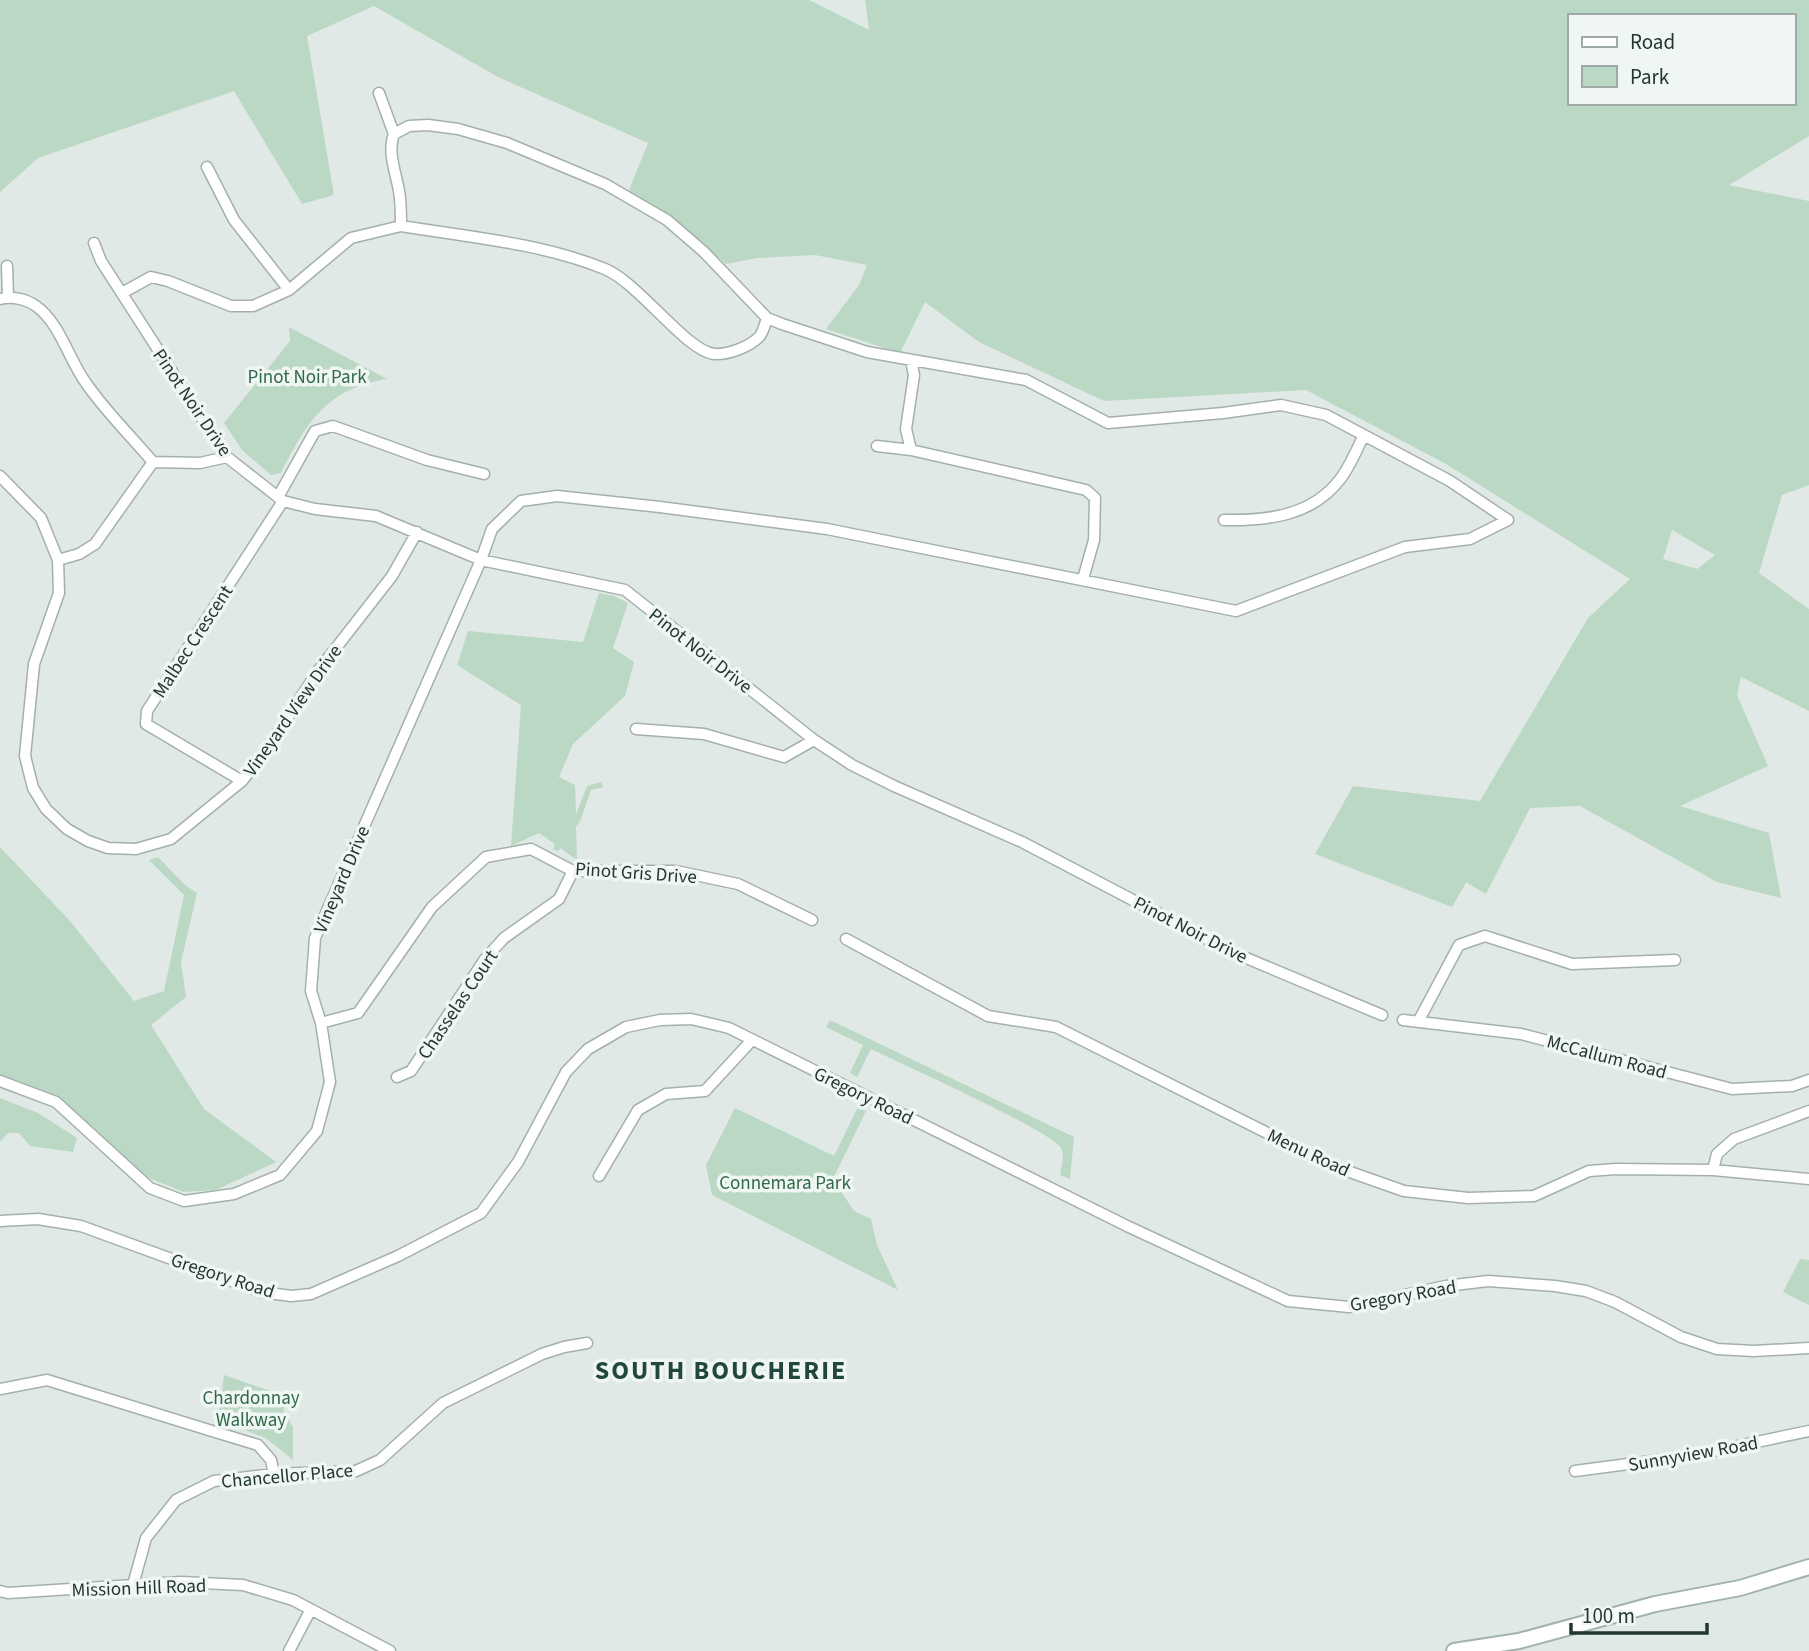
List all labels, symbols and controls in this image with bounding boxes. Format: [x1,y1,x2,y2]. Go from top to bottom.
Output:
legend [1568,14,1795,105]
text: Road [1630,27,1675,57]
text: Park [1630,62,1670,92]
street label: Pinot Noir Drive [146,344,238,462]
park label: Pinot Noir Park [247,364,367,391]
street label: Malbec Crescent [147,580,240,704]
street label: Pinot Noir Drive [643,602,758,700]
street label: Vineyard View Drive [237,639,349,782]
street label: Vineyard Drive [308,822,377,938]
street label: Pinot Gris Drive [574,856,698,891]
street label: Pinot Noir Drive [1129,890,1252,971]
street label: Chasselas Court [412,944,505,1065]
street label: McCallum Road [1544,1028,1670,1086]
street label: Gregory Road [809,1061,918,1132]
street label: Menu Road [1263,1122,1354,1184]
park label: Connemara Park [719,1170,851,1197]
street label: Gregory Road [167,1247,278,1306]
street label: Gregory Road [1348,1274,1459,1319]
district label: SOUTH BOUCHERIE [595,1352,847,1389]
park label: Chardonnay Walkway [202,1385,300,1434]
street label: Sunnyview Road [1626,1430,1760,1479]
street label: Chancellor Place [220,1457,354,1496]
street label: Mission Hill Road [71,1573,207,1604]
scale bar [1571,1592,1708,1636]
text: 100 m [1582,1601,1635,1631]

